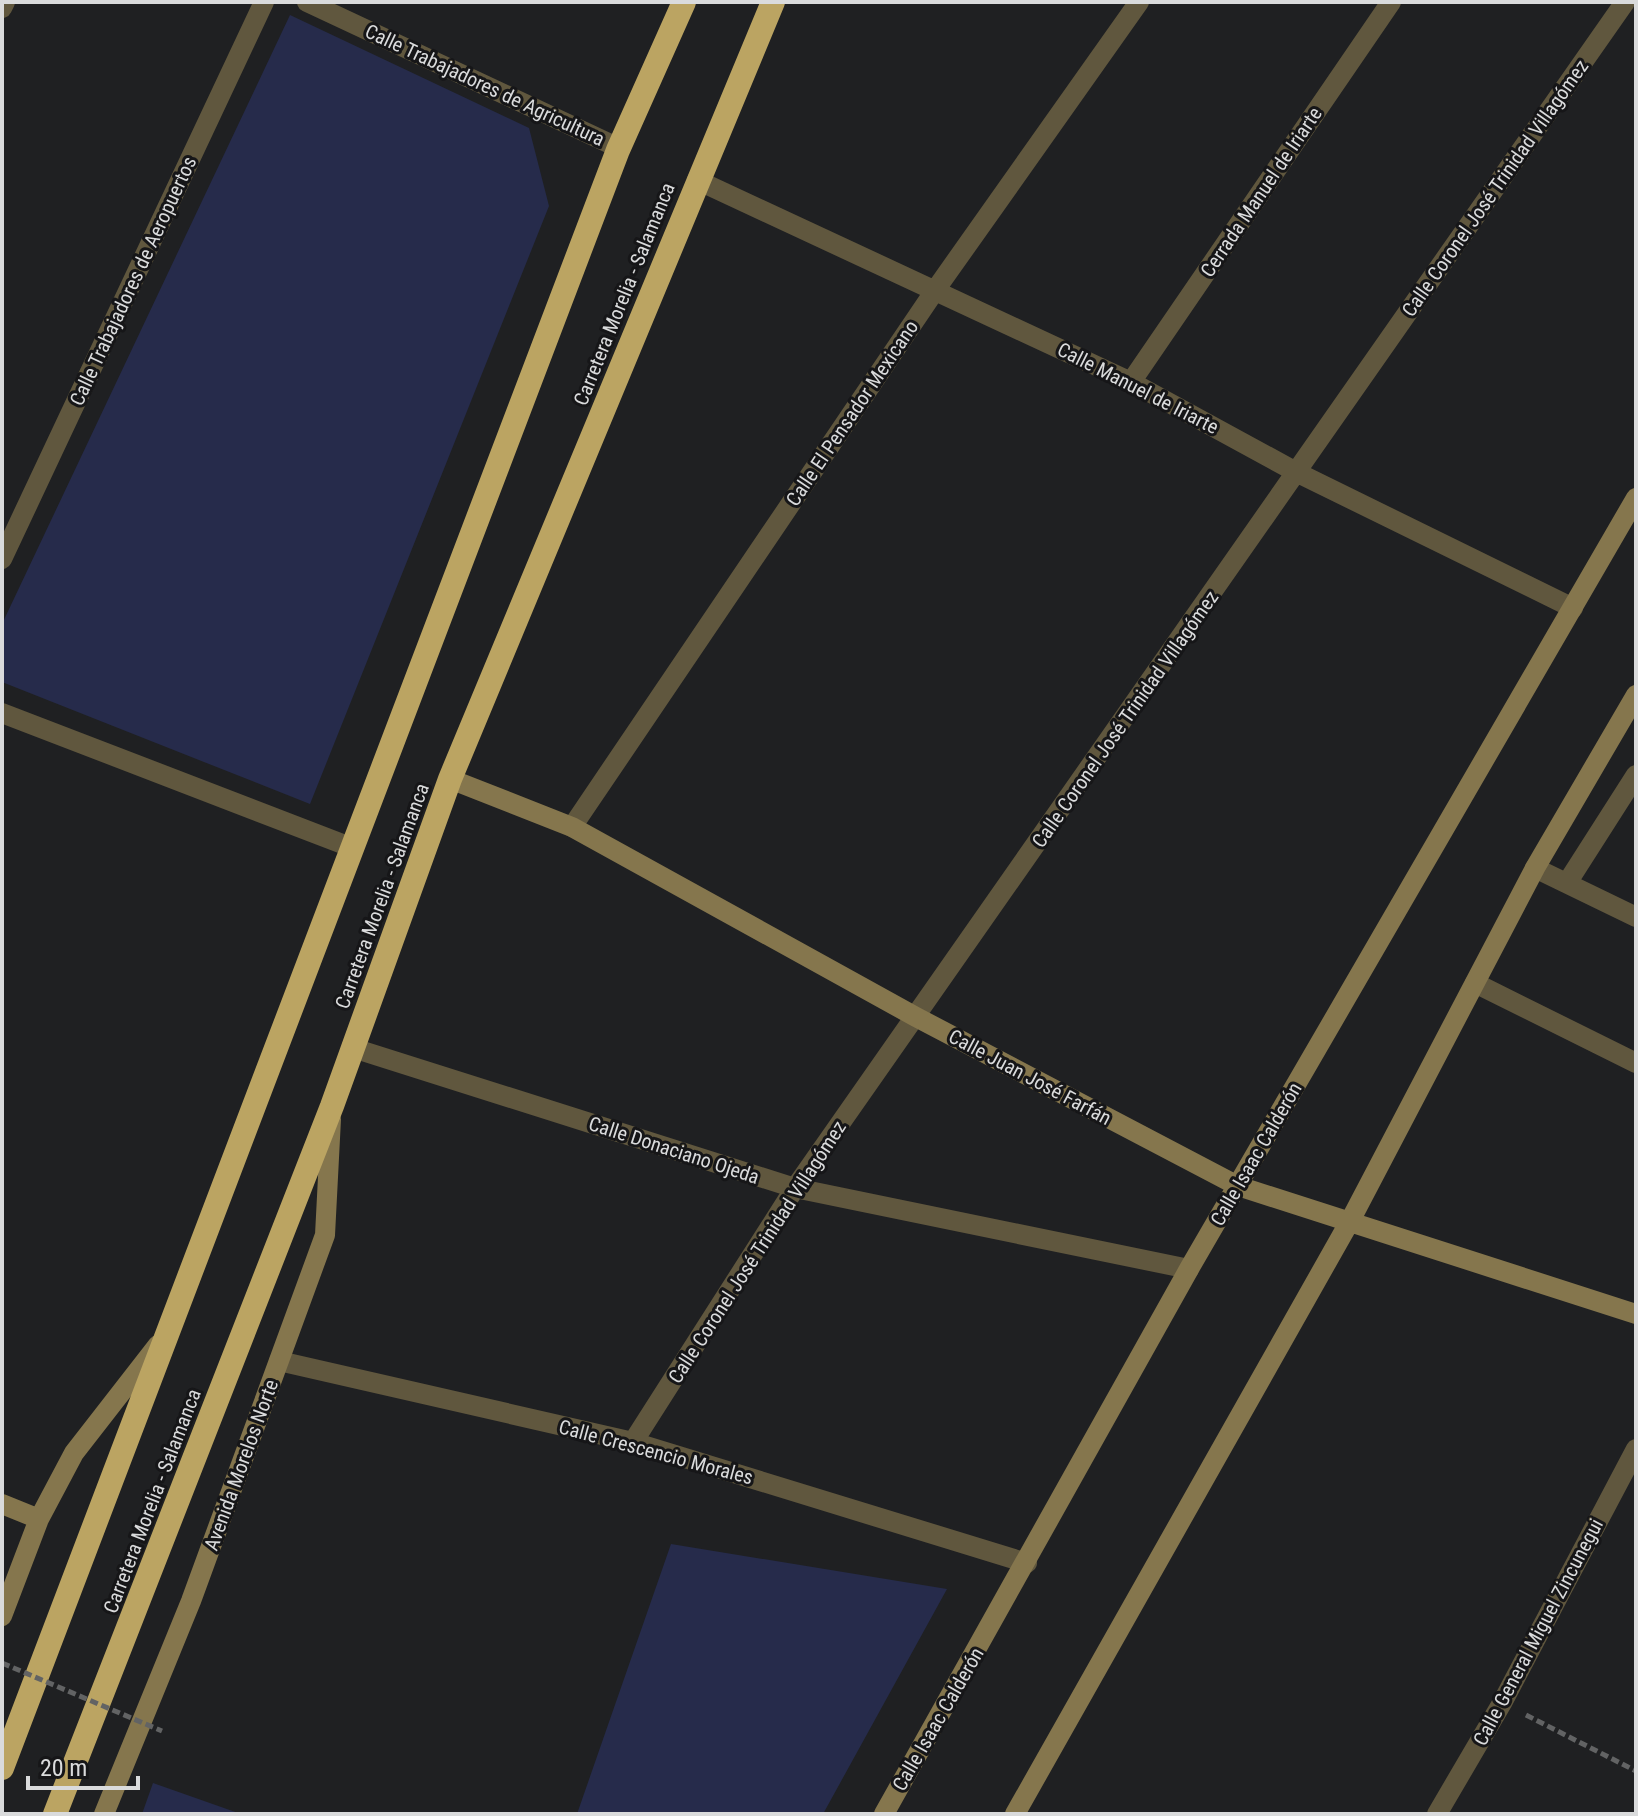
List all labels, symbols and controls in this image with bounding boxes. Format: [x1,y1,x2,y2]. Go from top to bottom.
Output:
street label: Calle Trabajadores de Agricultura [361,19,609,151]
street label: Calle Coronel José Trinidad Villagómez [1397,55,1593,321]
street label: Cerrada Manuel de Iriarte [1195,102,1327,282]
street label: Calle Trabajadores de Aeropuertos [65,153,201,409]
street label: Carretera Morelia - Salamanca [568,179,680,409]
street label: Calle El Pensador Mexicano [781,316,923,510]
street label: Calle Manuel de Iriarte [1053,337,1223,439]
street label: Calle Coronel José Trinidad Villagómez [1027,586,1223,852]
street label: Carretera Morelia - Salamanca [330,780,434,1012]
street label: Calle Juan José Farfán [945,1024,1115,1130]
street label: Calle Isaac Calderón [1205,1078,1307,1230]
street label: Calle Donaciano Ojeda [586,1111,762,1189]
street label: Calle Coronel José Trinidad Villagómez [663,1116,851,1388]
street label: Avenida Morelos Norte [199,1376,283,1554]
street label: Carretera Morelia - Salamanca [98,1386,206,1616]
street label: Calle Crescencio Morales [556,1415,756,1489]
street label: Calle General Miguel Zincunegui [1468,1515,1608,1749]
street label: Calle Isaac Calderón [887,1643,989,1795]
scale bar [28,1740,138,1790]
text: 20 m [40,1754,87,1782]

